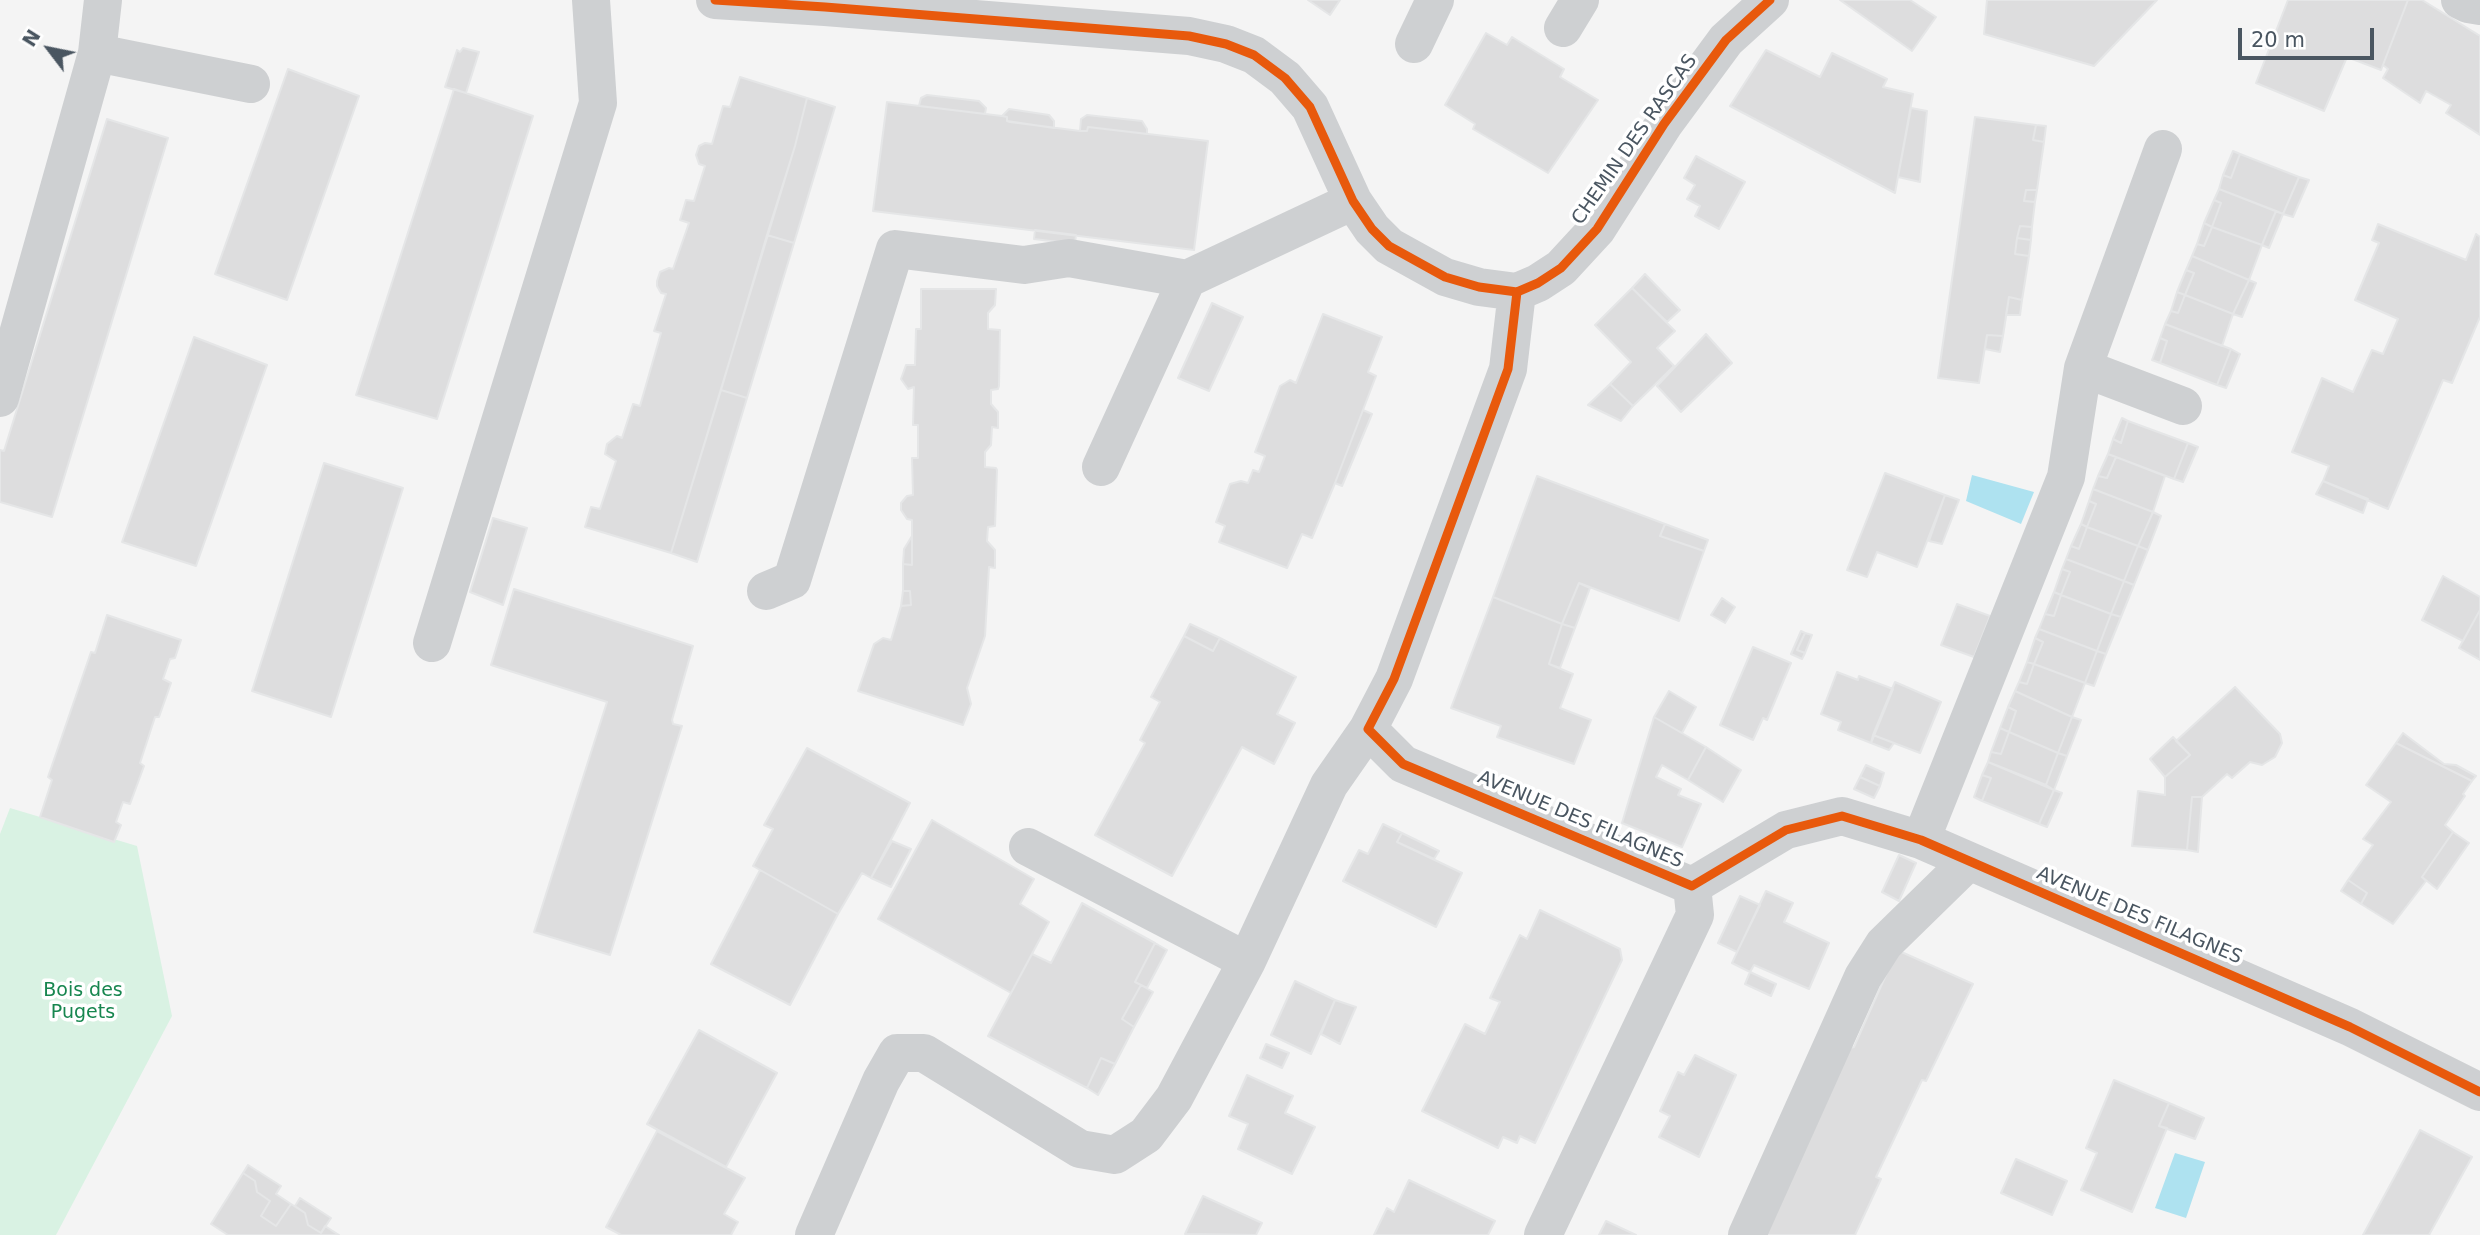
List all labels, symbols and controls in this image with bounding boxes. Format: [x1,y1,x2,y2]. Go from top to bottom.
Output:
north arrow [14,14,84,84]
scale bar [2242,14,2378,58]
text: N [18,25,45,50]
text: 20 m [2251,28,2305,52]
street label: CHEMIN DES RASCAS [1568,51,1702,229]
street label: AVENUE DES FILAGNES [1474,766,1686,874]
street label: AVENUE DES FILAGNES [2033,862,2245,970]
park label: Bois des Pugets [43,980,123,1024]

